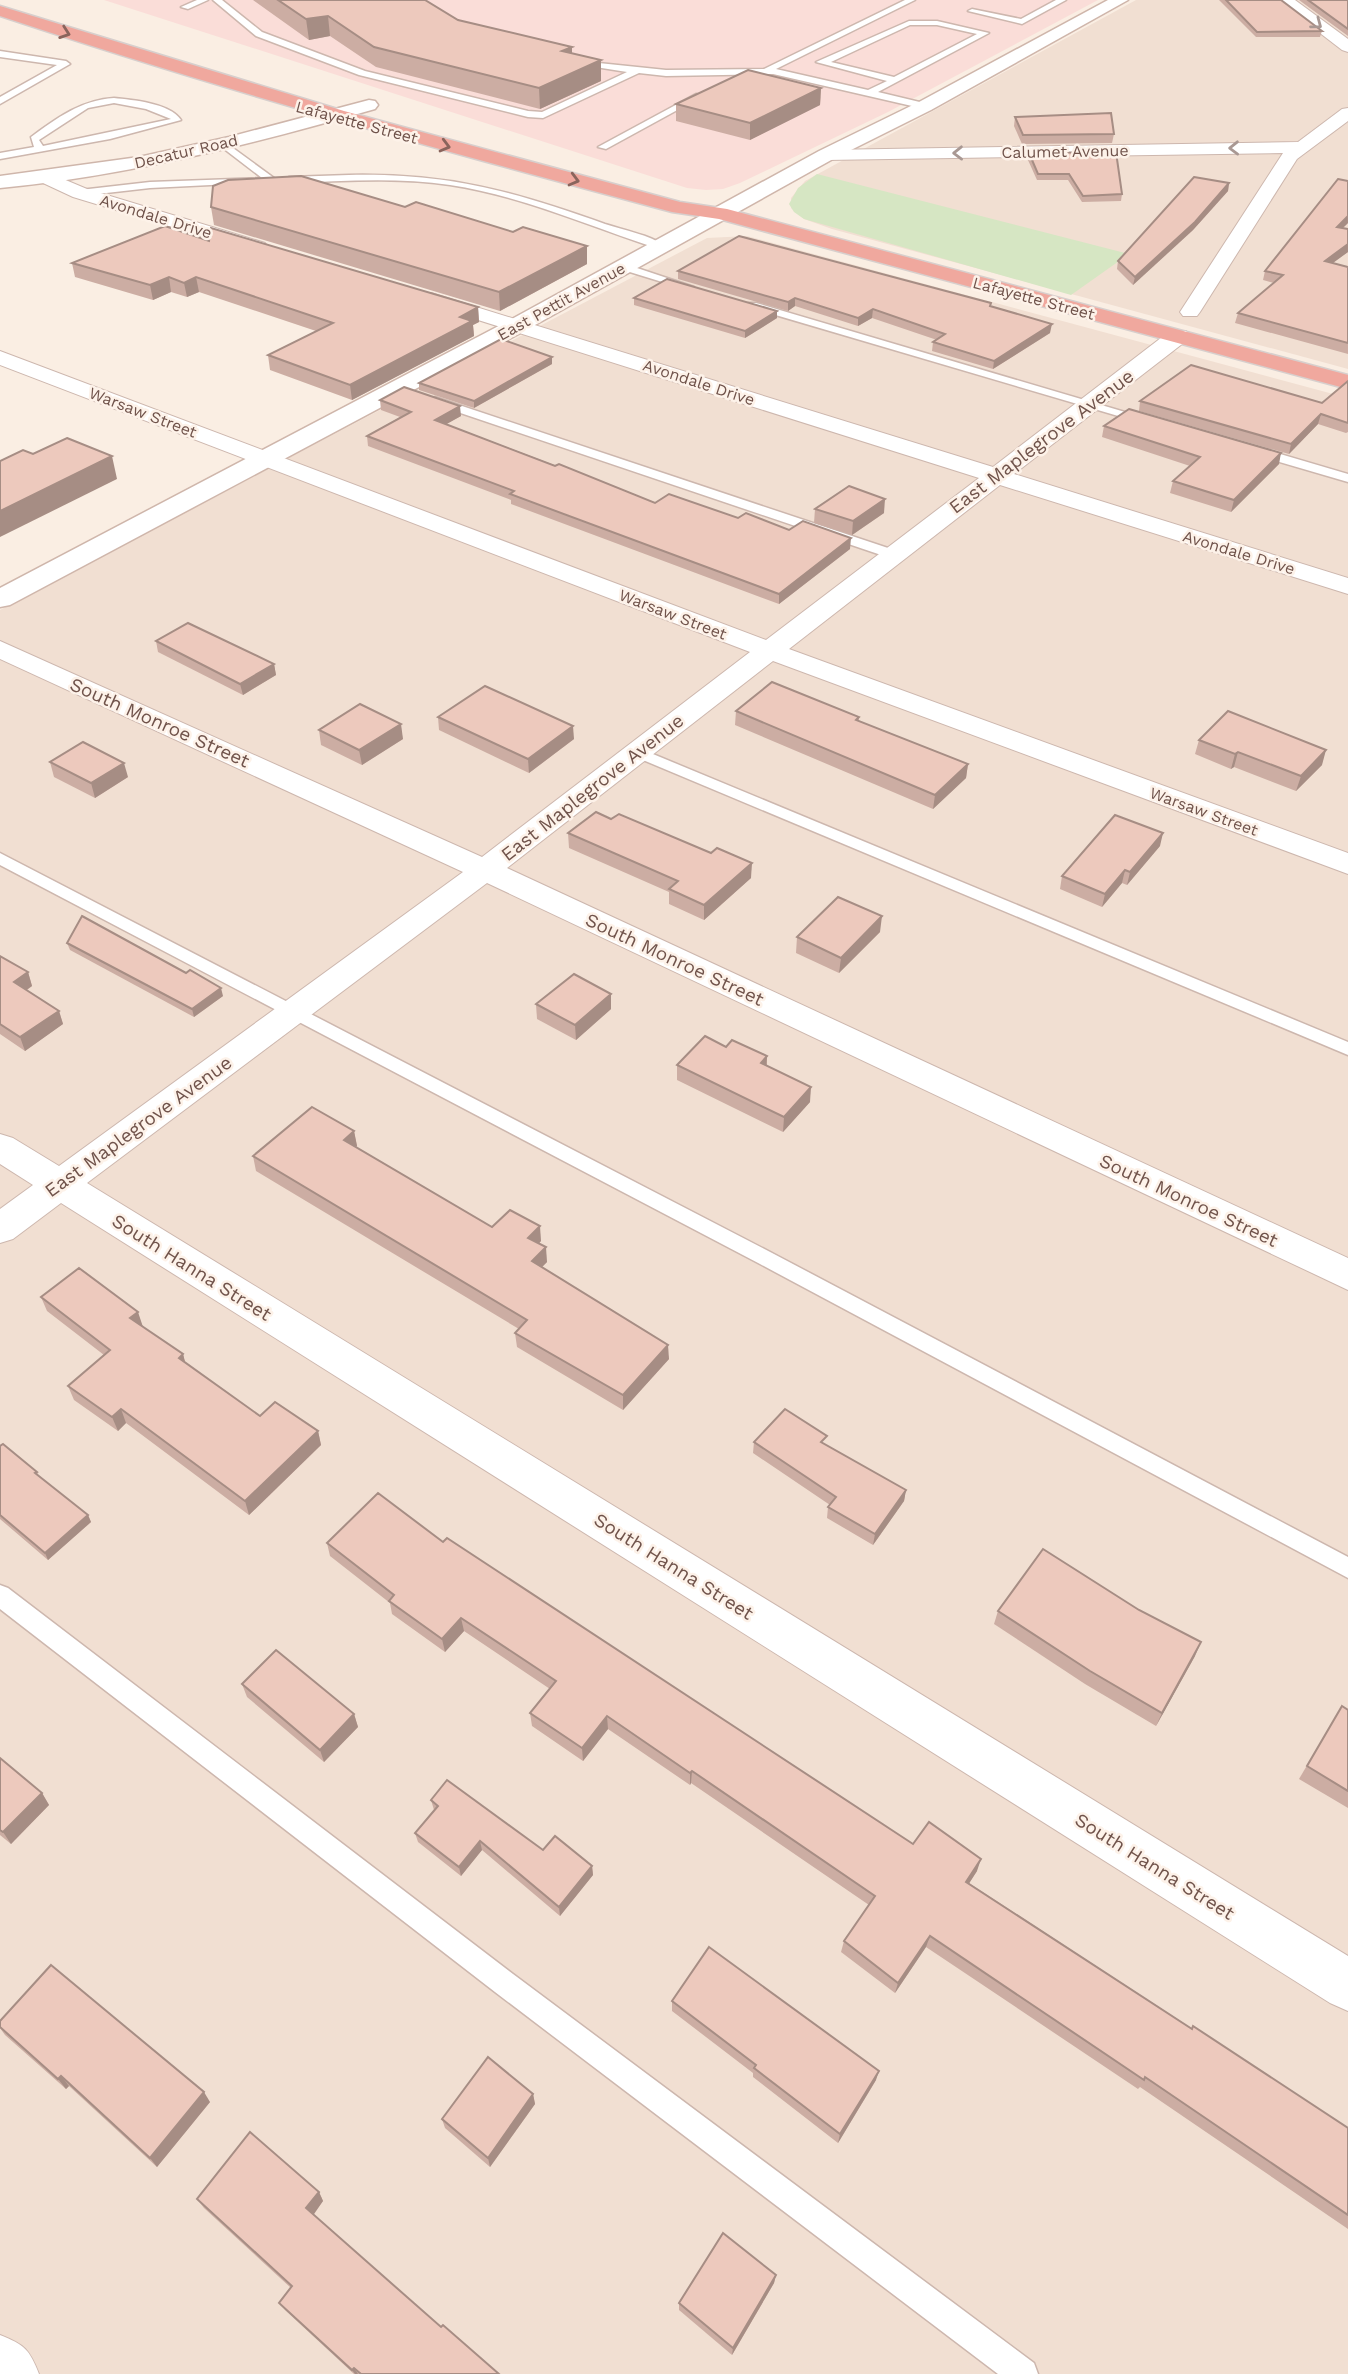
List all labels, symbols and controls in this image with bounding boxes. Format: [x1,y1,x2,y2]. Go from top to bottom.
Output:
one-way arrow [1309,15,1321,28]
one-way arrow [58,25,70,39]
street label: Lafayette Street [294,97,420,148]
street label: Decatur Road [132,130,240,173]
one-way arrow [439,138,451,152]
one-way arrow [1229,140,1239,156]
street label: Calumet Avenue [1001,141,1129,162]
one-way arrow [952,145,963,161]
one-way arrow [568,172,580,186]
street label: Avondale Drive [97,190,214,243]
street label: East Pettit Avenue [494,258,628,344]
street label: Lafayette Street [971,273,1097,324]
street label: Avondale Drive [641,355,757,409]
street label: East Maplegrove Avenue [944,364,1138,518]
street label: Warsaw Street [86,383,200,442]
street label: Avondale Drive [1180,526,1297,579]
street label: Warsaw Street [616,585,730,644]
street label: South Monroe Street [66,672,253,772]
street label: East Maplegrove Avenue [496,709,688,866]
street label: Warsaw Street [1147,783,1261,840]
street label: South Monroe Street [582,908,768,1011]
street label: East Maplegrove Avenue [40,1051,236,1202]
street label: South Monroe Street [1096,1149,1282,1252]
street label: South Hanna Street [108,1209,276,1326]
street label: South Hanna Street [590,1508,758,1625]
street label: South Hanna Street [1071,1808,1239,1925]

